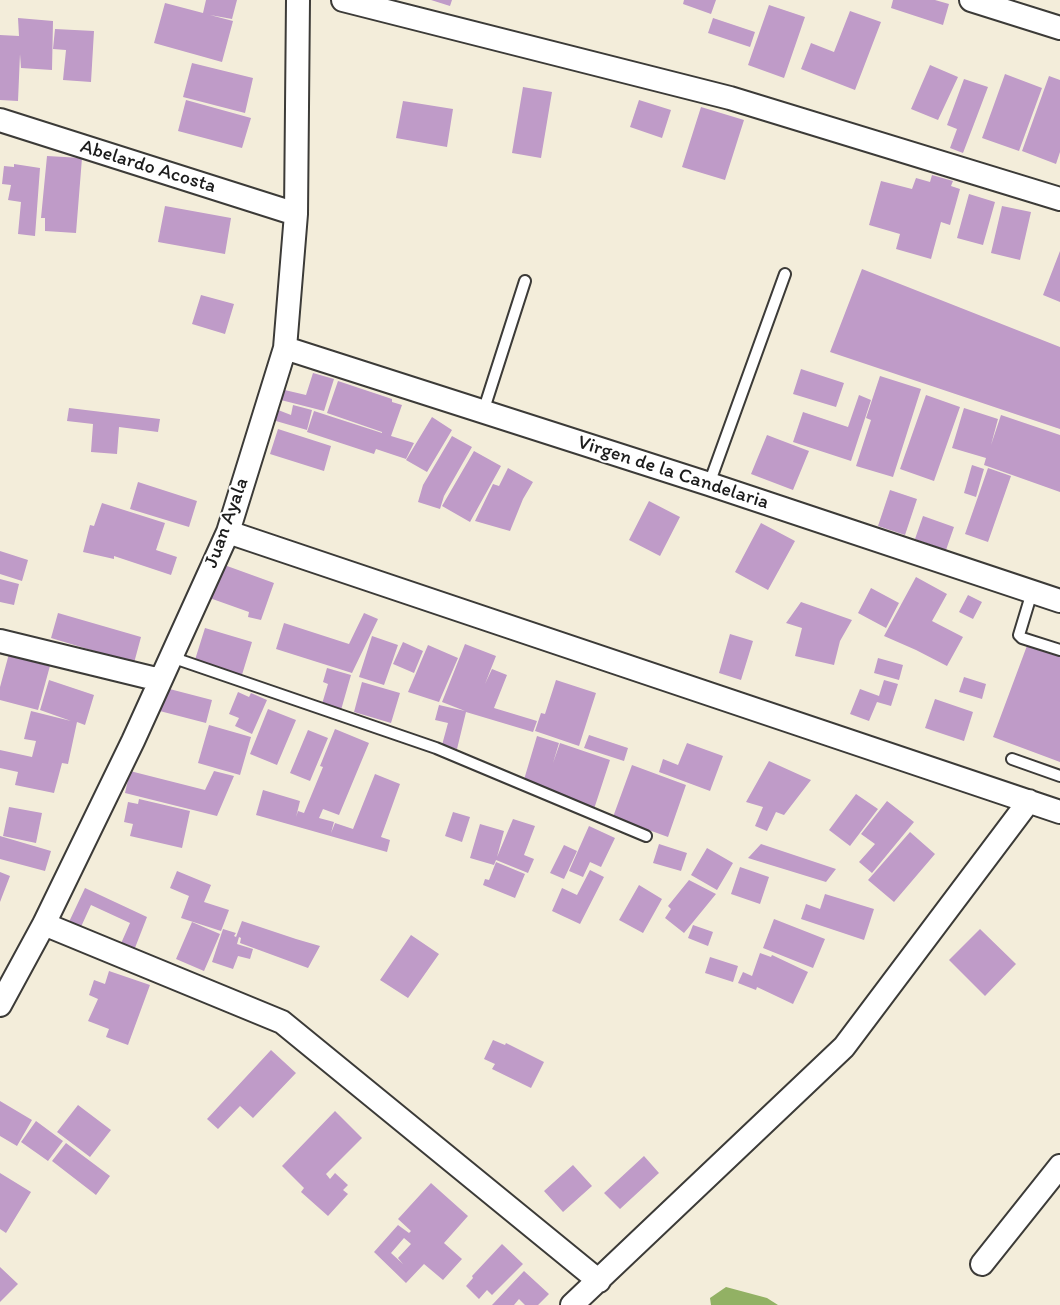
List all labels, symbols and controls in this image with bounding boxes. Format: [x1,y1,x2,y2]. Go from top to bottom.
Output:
street label: Abelardo Acosta [77,135,219,199]
street label: Virgen de la Candelaria [574,431,772,515]
street label: Juan Ayala [200,475,254,571]

